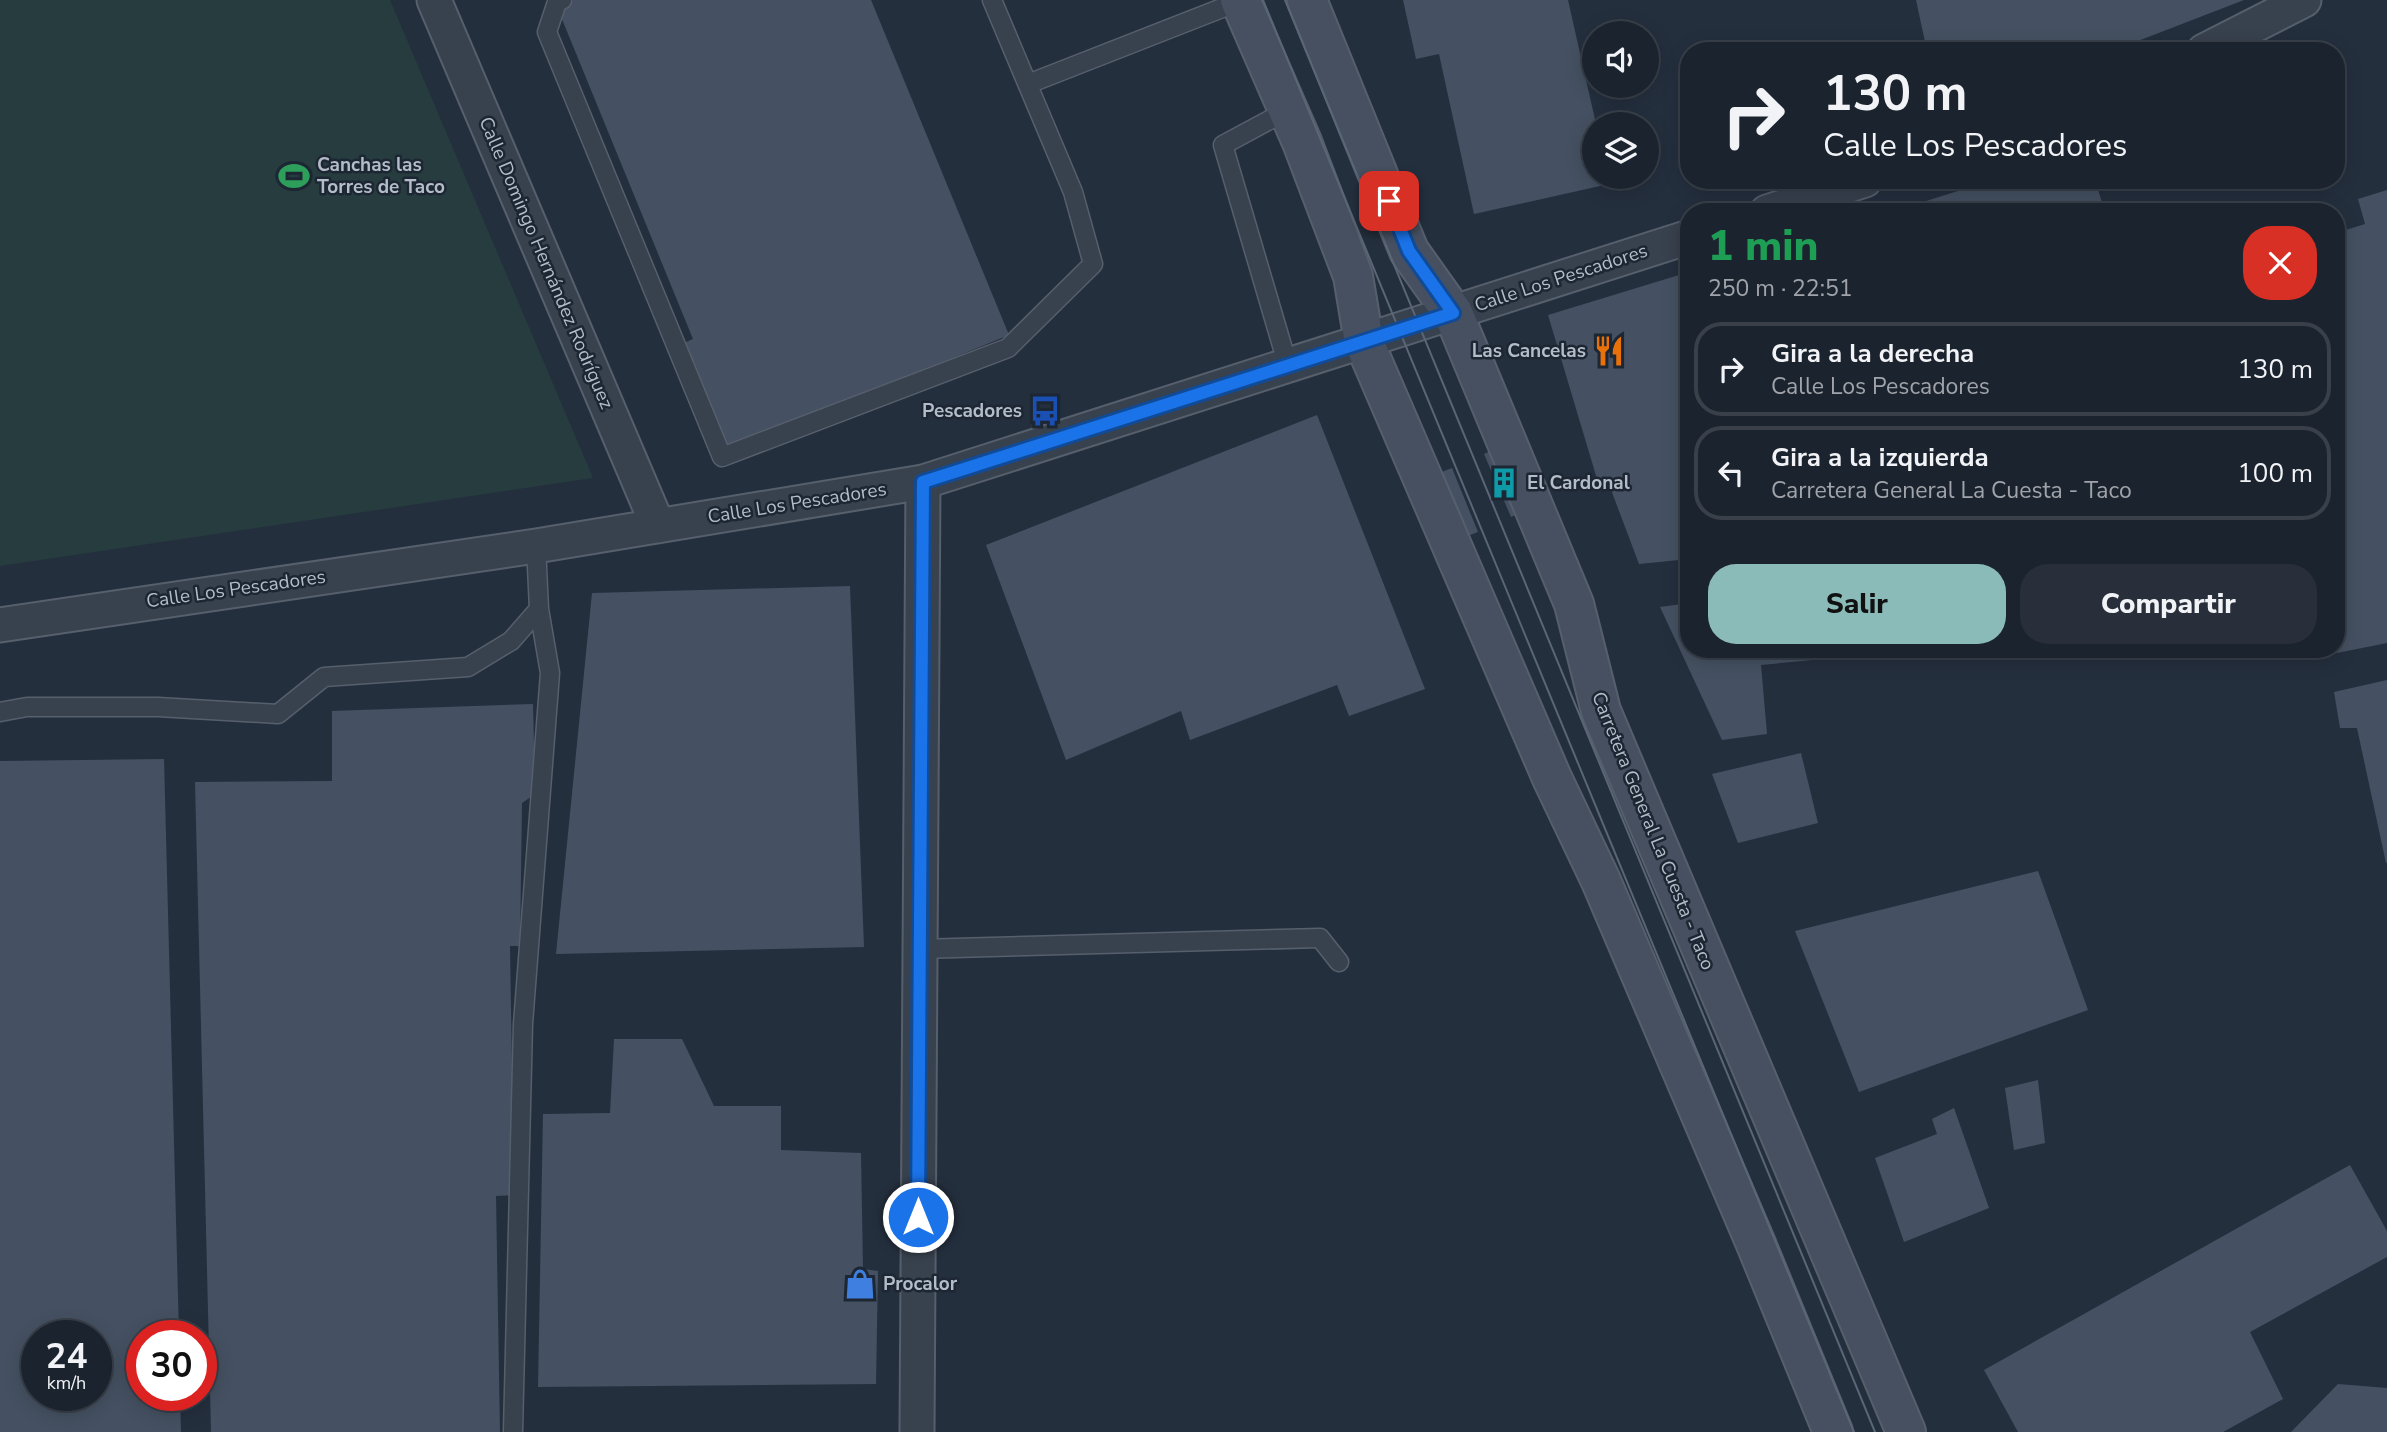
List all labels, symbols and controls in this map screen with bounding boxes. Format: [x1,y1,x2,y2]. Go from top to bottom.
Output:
map controls [1582,21,1659,189]
button: sound [1582,21,1659,98]
text: 130 m [1823,60,1967,127]
icon: right [1708,70,1799,161]
button: layers [1582,112,1659,189]
street label: Calle Domingo Hernández Rodríguez [472,113,620,413]
text: Calle Los Pescadores [1823,124,2127,167]
place label: Canchas las Torres de Taco [317,152,445,200]
sports icon: Canchas las Torres de Taco [277,159,311,193]
pin [1359,171,1419,231]
icon: arrive [1370,182,1408,220]
text: 1 min [1708,218,1818,275]
button: close [2243,226,2317,300]
street label: Calle Los Pescadores [1471,238,1651,318]
text: 250 m · 22:51 [1708,273,1853,304]
restaurant icon: Las Cancelas [1592,334,1626,368]
text: Gira a la derecha [1771,336,1974,371]
place label: Las Cancelas [1472,338,1586,364]
icon: right [1712,350,1750,388]
text: 130 m [2237,352,2313,387]
text: Calle Los Pescadores [1771,371,1990,402]
bus stop icon: Pescadores [1028,394,1062,428]
place label: Pescadores [922,398,1022,424]
text: Gira a la izquierda [1771,440,1989,475]
icon: left [1712,454,1750,492]
text: 100 m [2237,456,2313,491]
building icon: El Cardonal [1487,466,1521,500]
place label: El Cardonal [1527,470,1630,496]
text: Carretera General La Cuesta - Taco [1771,475,2132,506]
street label: Calle Los Pescadores [706,476,888,530]
street label: Calle Los Pescadores [145,564,327,614]
button: Salir [1708,564,2006,644]
button: Compartir [2020,564,2317,644]
street label: Carretera General La Cuesta - Taco [1585,688,1721,974]
position arrow [881,1180,955,1254]
shop icon: Procalor [843,1267,877,1301]
place label: Procalor [883,1271,958,1297]
speed limit sign: 30 [126,1320,217,1411]
text: 24 [45,1333,88,1380]
text: km/h [47,1371,86,1395]

